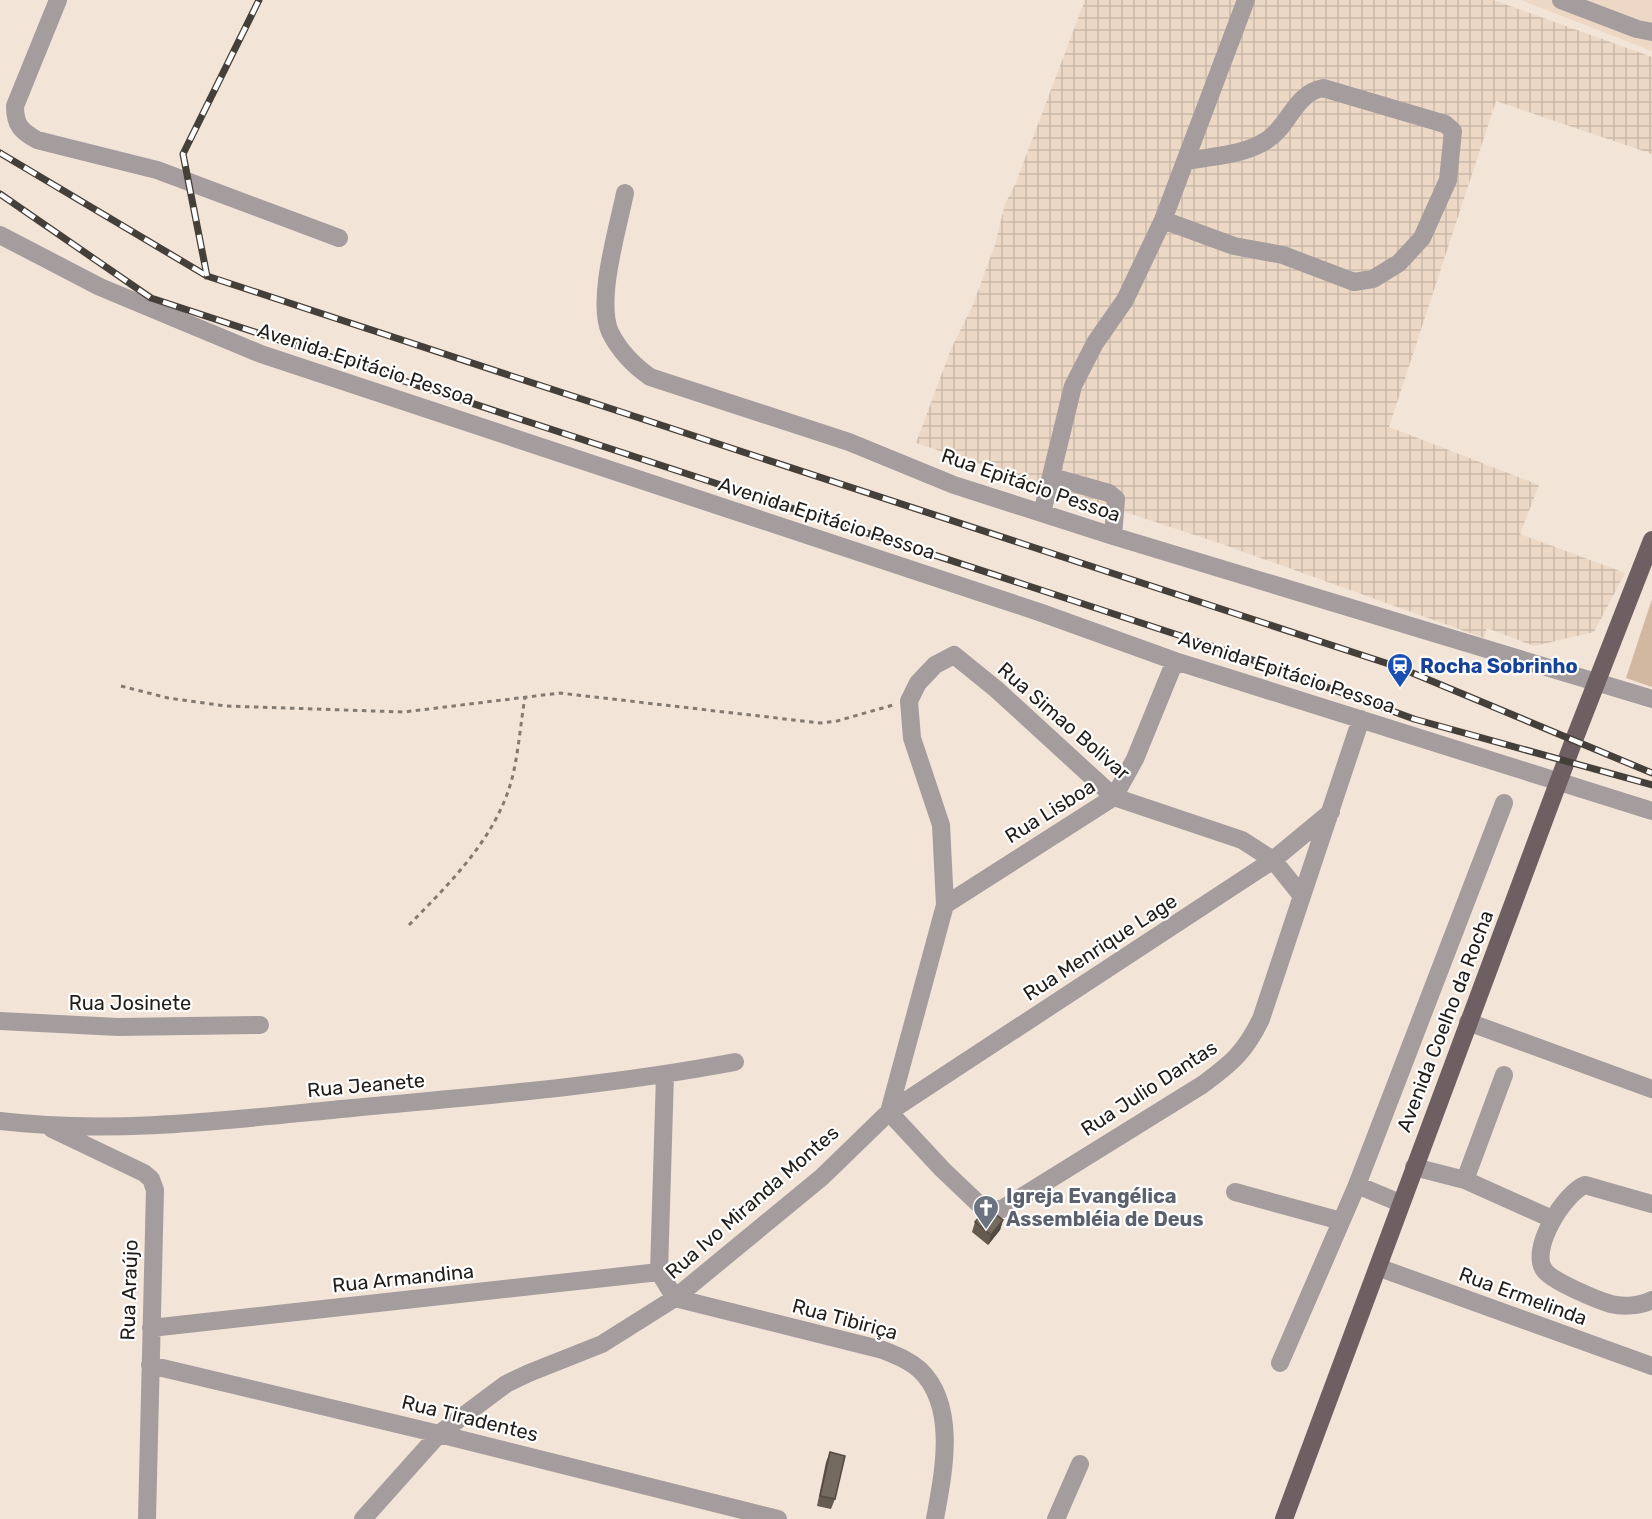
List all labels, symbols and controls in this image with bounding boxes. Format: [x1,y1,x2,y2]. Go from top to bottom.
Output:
street label: Avenida Epitácio Pessoa [255,318,477,410]
street label: Rua Epitácio Pessoa [938,443,1124,527]
street label: Avenida Epitácio Pessoa [716,472,938,564]
street label: Avenida Epitácio Pessoa [1176,626,1398,718]
station icon: Rocha Sobrinho [1385,651,1415,689]
place label: Rocha Sobrinho [1420,654,1578,678]
street label: Rua Simao Bolivar [993,657,1135,785]
street label: Rua Lisboa [1000,774,1100,848]
street label: Rua Menrique Lage [1019,888,1181,1006]
street label: Avenida Coelho da Rocha [1392,907,1498,1135]
street label: Rua Josinete [69,991,191,1015]
street label: Rua Julio Dantas [1076,1035,1222,1141]
street label: Rua Jeanete [306,1068,426,1102]
street label: Rua Ivo Miranda Montes [661,1120,843,1284]
place label: Igreja Evangélica Assembléia de Deus [1006,1184,1203,1231]
church icon: Igreja Evangélica Assembléia de Deus [971,1193,1001,1231]
street label: Rua Araújo [115,1239,143,1341]
street label: Rua Armandina [331,1259,475,1297]
street label: Rua Ermelinda [1456,1262,1590,1330]
street label: Rua Tibiriça [790,1293,900,1345]
street label: Rua Tiradentes [399,1389,541,1447]

